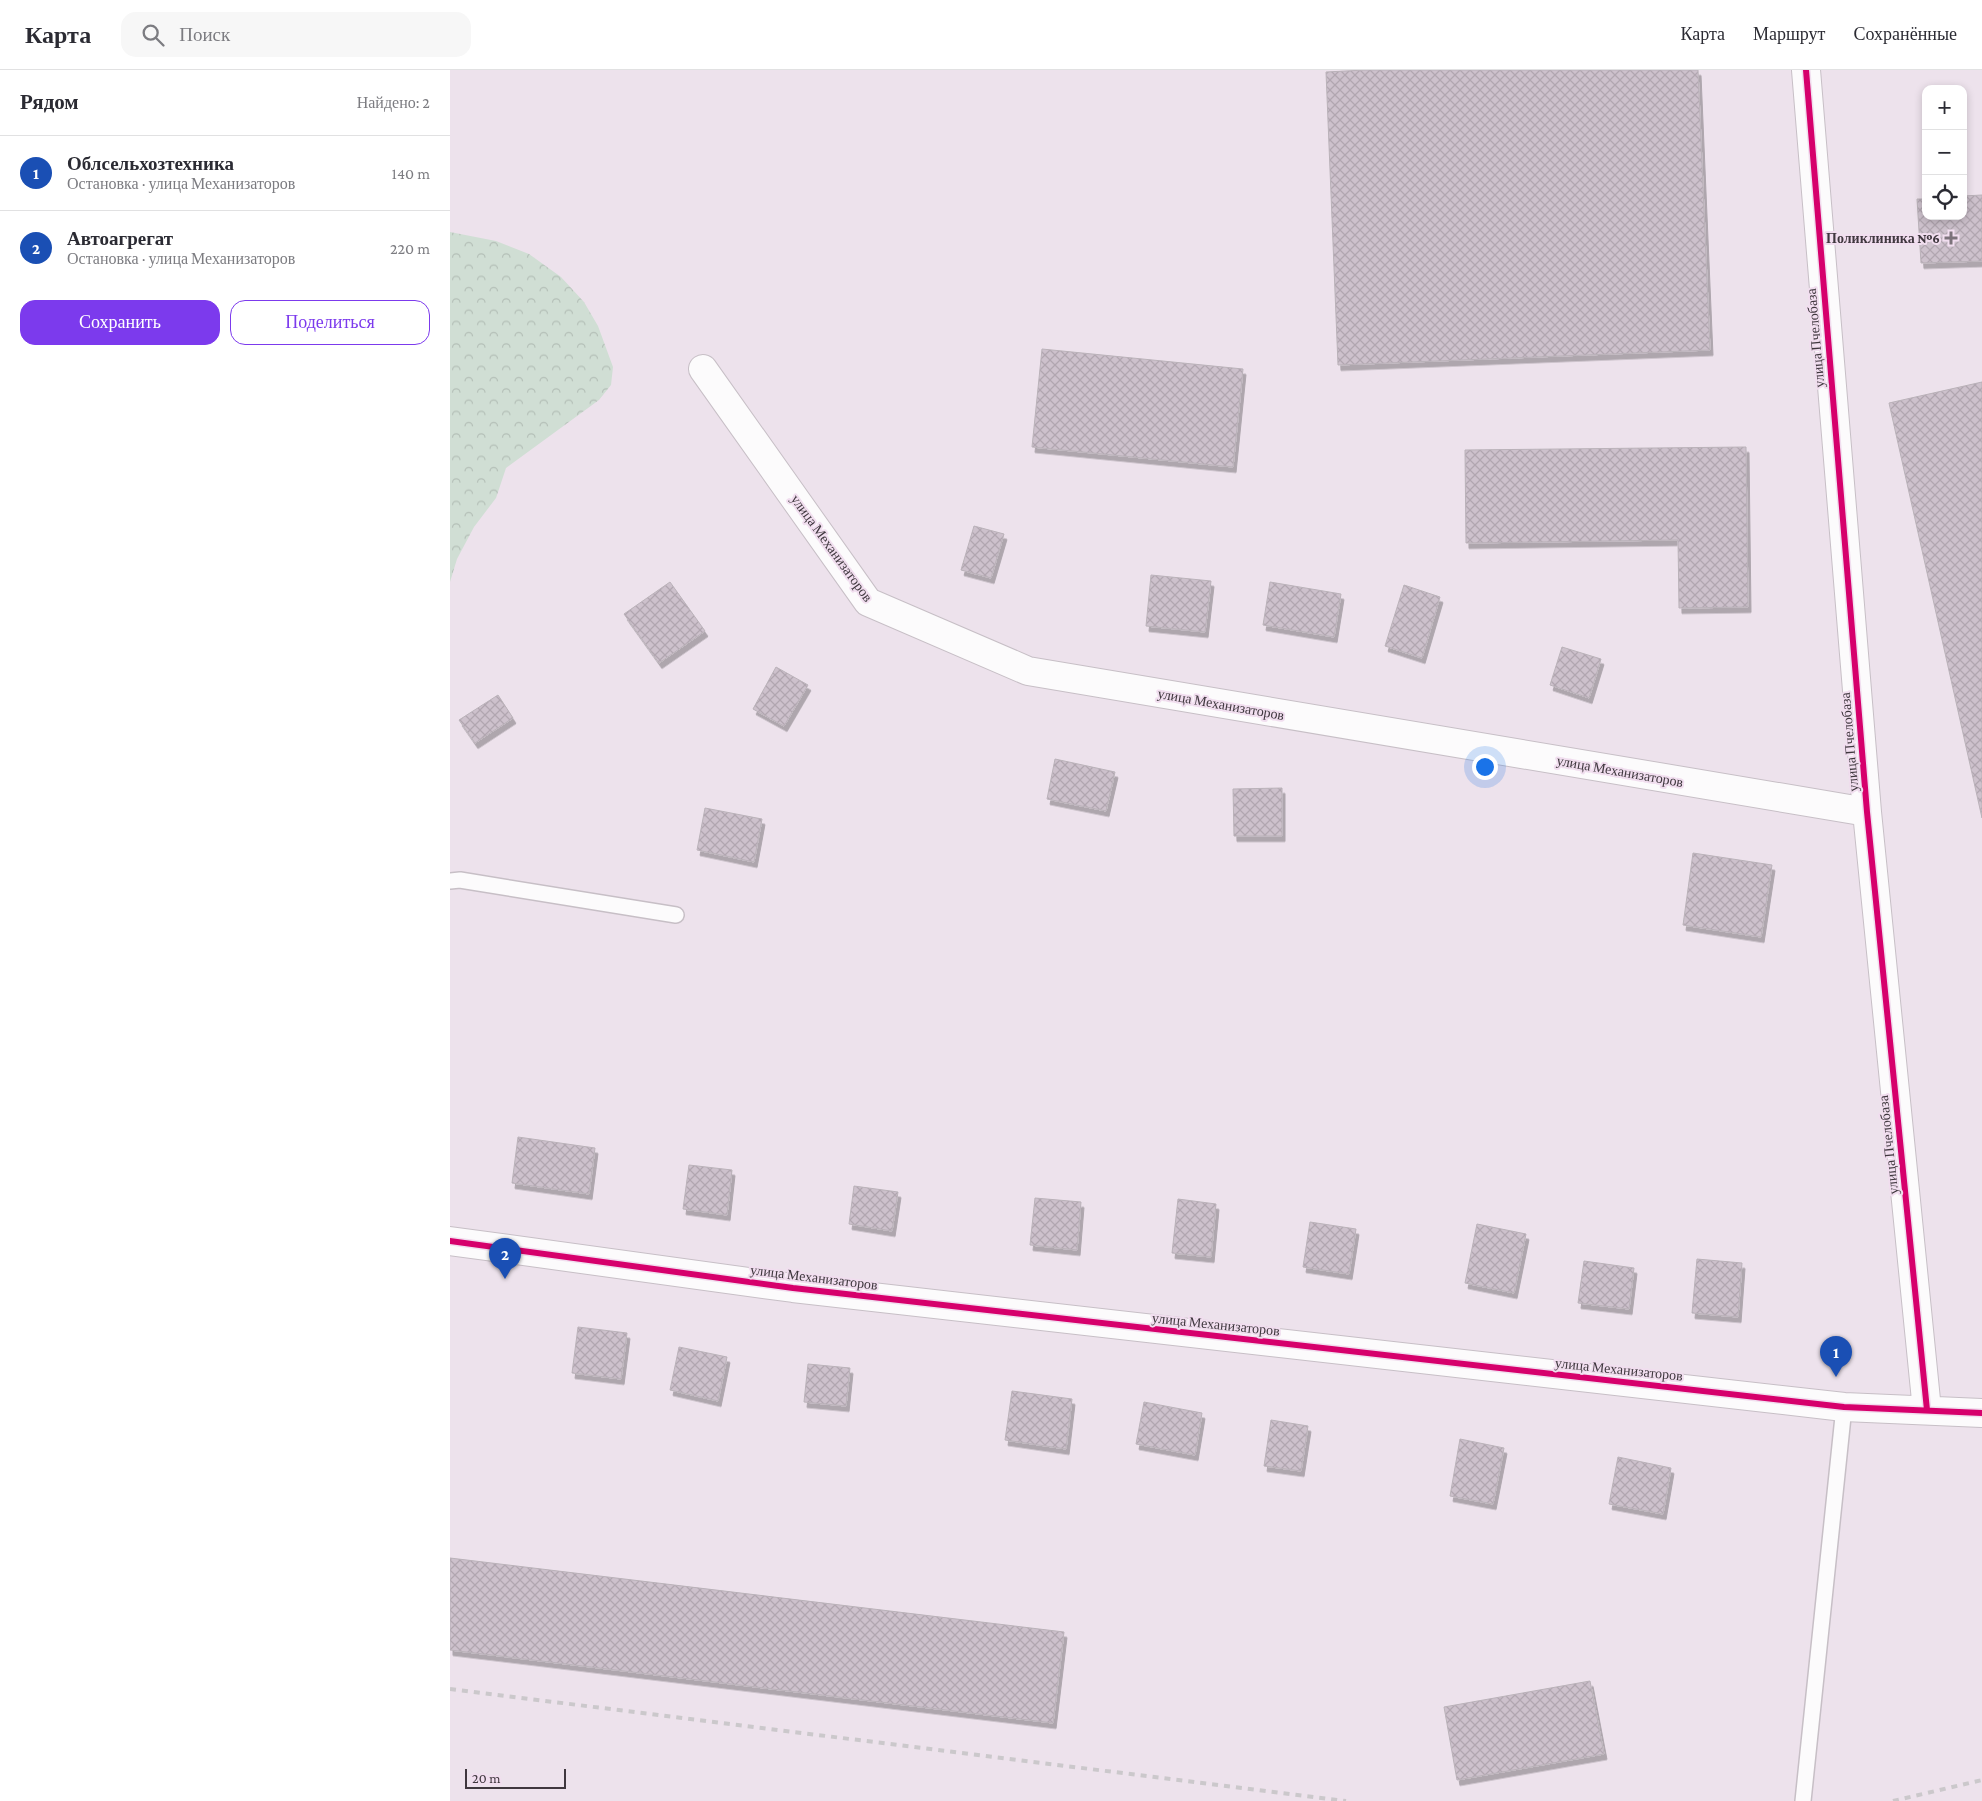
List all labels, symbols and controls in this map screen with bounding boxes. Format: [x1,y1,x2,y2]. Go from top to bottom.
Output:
search box [121,12,471,57]
text: Карта [25,21,91,48]
icon: search [139,21,167,49]
text: Поиск [179,24,230,45]
text: Карта [1680,24,1725,44]
text: Маршрут [1753,24,1825,44]
text: Сохранённые [1853,24,1957,44]
map controls [1922,85,1967,220]
button: + [1922,85,1967,130]
text: Рядом [20,90,79,114]
text: Найдено: 2 [357,94,430,111]
button: − [1922,130,1967,175]
text: Облсельхозтехника [67,153,234,174]
text: 1 [33,165,39,182]
text: 140 m [392,165,430,182]
text: Остановка · улица Механизаторов [67,175,295,192]
button: locate [1922,175,1967,220]
text: Автоагрегат [67,228,173,249]
place label: Поликлиника №6 [1826,230,1940,246]
marker: Поликлиника №6 [1944,231,1958,245]
text: 2 [32,240,40,257]
text: 220 m [390,240,430,257]
text: Остановка · улица Механизаторов [67,250,295,267]
street label: улица Пчелобаза [1803,287,1827,388]
button: Сохранить [20,300,220,345]
button: Поделиться [230,300,430,345]
street label: улица Механизаторов [788,491,876,605]
street label: улица Механизаторов [1156,685,1286,723]
street label: улица Пчелобаза [1837,691,1861,792]
street label: улица Механизаторов [1555,752,1685,790]
your location [1472,754,1498,780]
street label: улица Пчелобаза [1875,1094,1901,1195]
pin: 2 [489,1238,521,1279]
street label: улица Механизаторов [749,1261,879,1293]
street label: улица Механизаторов [1151,1309,1281,1339]
pin: 1 [1820,1336,1852,1377]
street label: улица Механизаторов [1554,1354,1684,1384]
scale bar [465,1766,566,1789]
text: 20 m [472,1770,500,1786]

